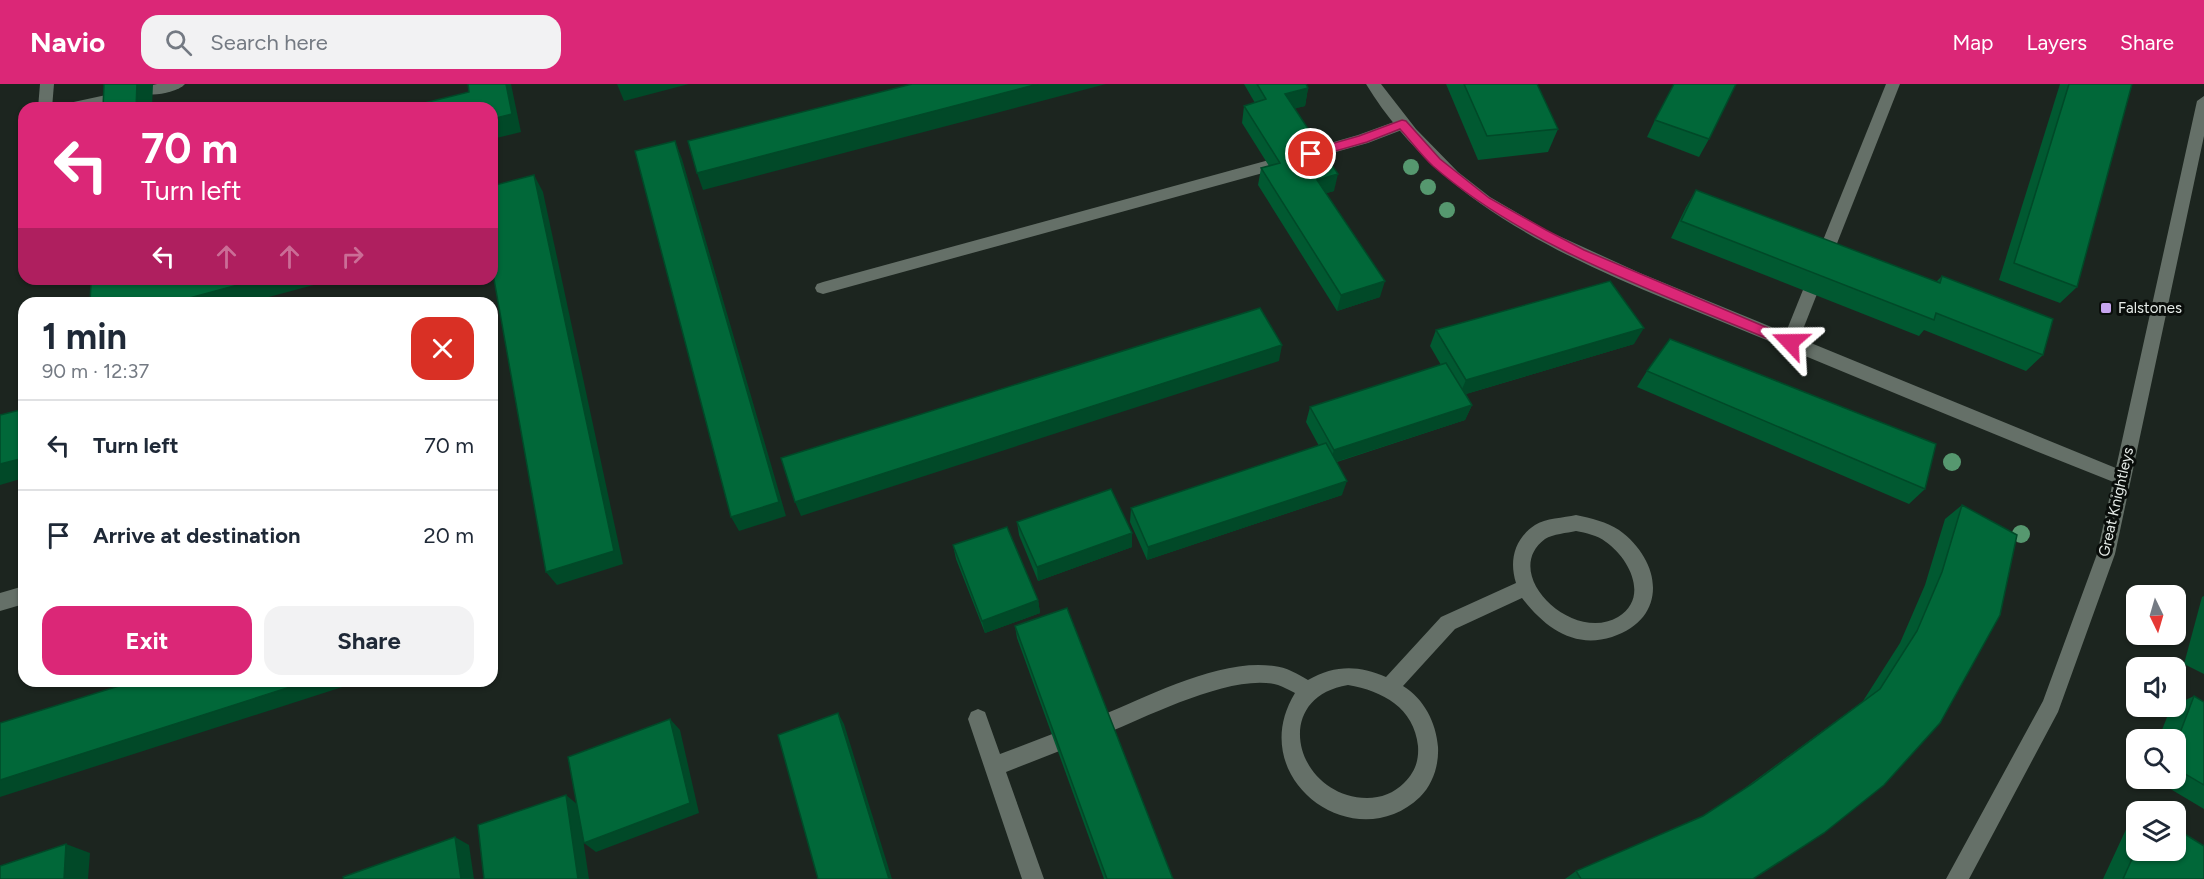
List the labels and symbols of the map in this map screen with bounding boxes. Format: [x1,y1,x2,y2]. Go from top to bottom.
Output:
pin [1285,128,1336,179]
place label: Falstones [2118,299,2182,317]
marker: Falstones [2099,301,2113,315]
position arrow [1758,310,1822,374]
street label: Great Knightleys [2095,446,2137,558]
north arrow [2126,585,2186,645]

